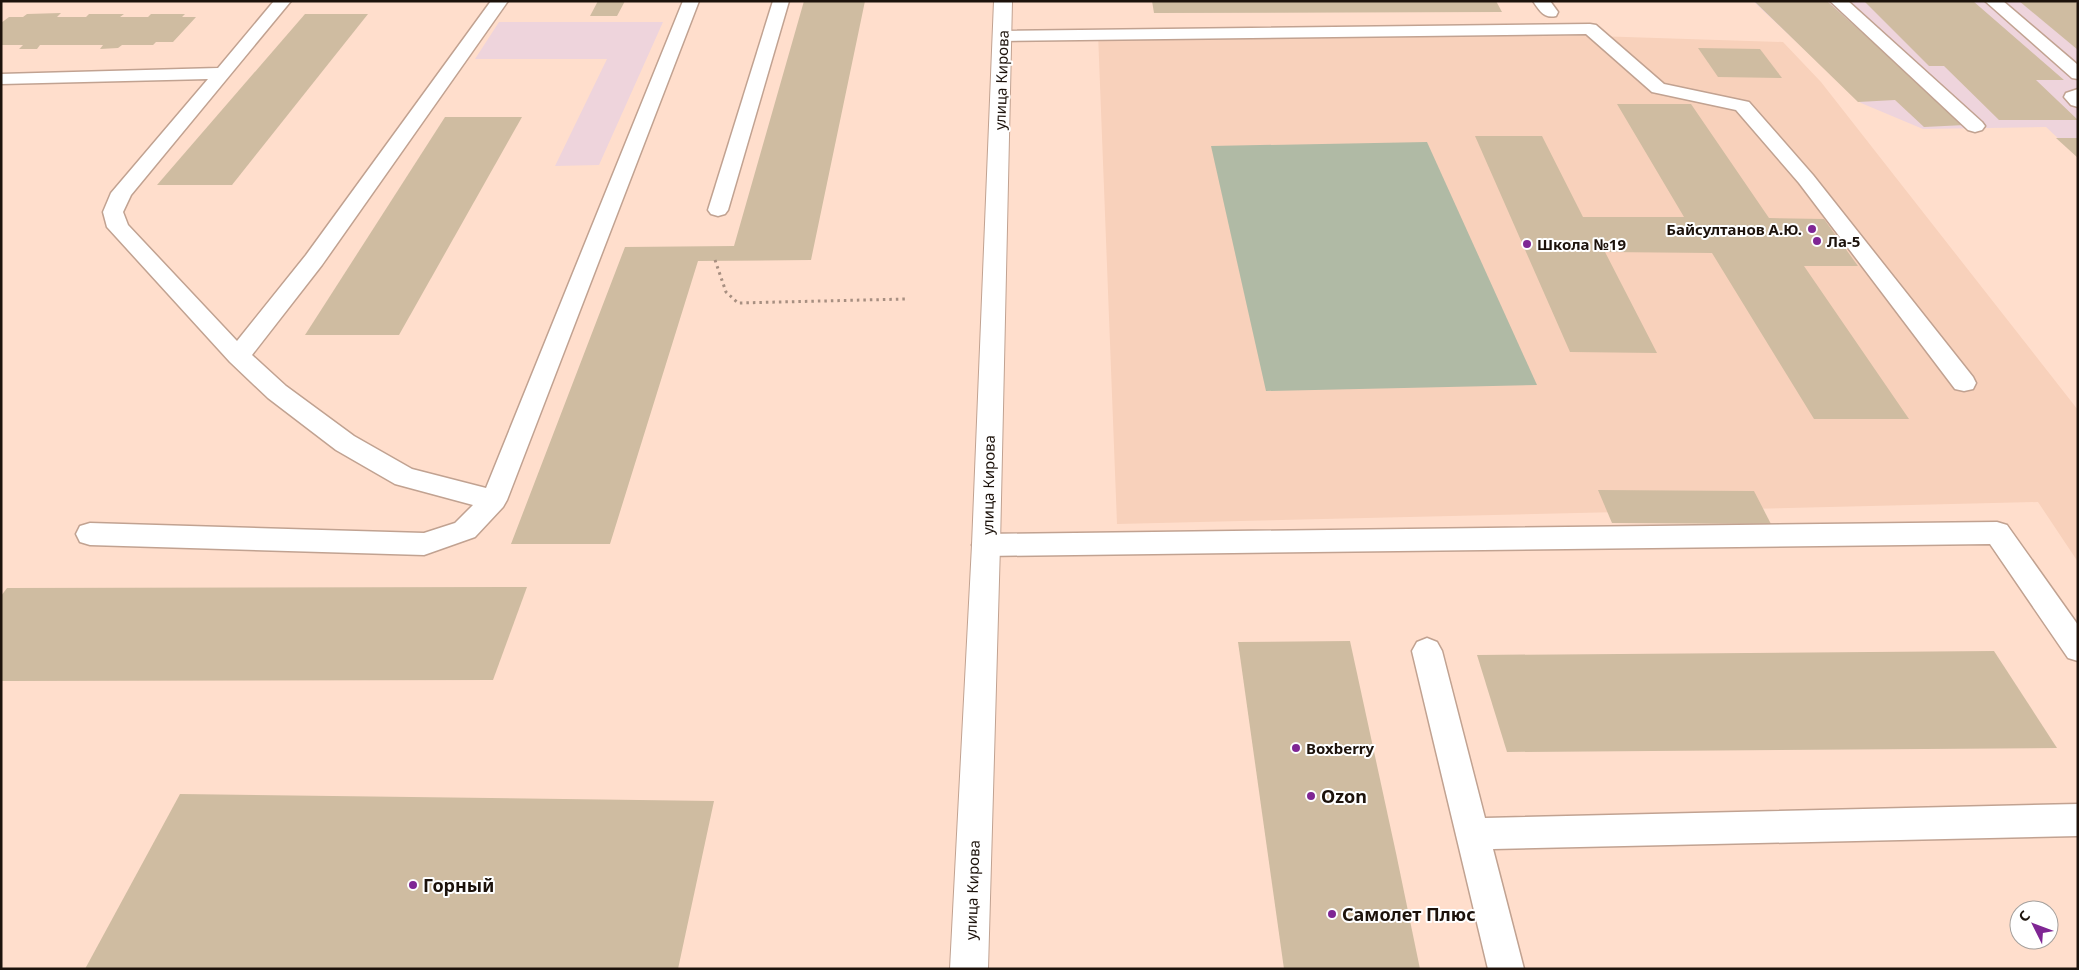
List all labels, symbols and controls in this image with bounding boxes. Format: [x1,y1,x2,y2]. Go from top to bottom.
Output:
street label: улица Кирова [989,30,1013,130]
place label: Байсултанов А.Ю. [1666,219,1802,239]
marker: Байсултанов А.Ю. [1806,223,1818,235]
place label: Ла-5 [1827,231,1860,251]
place label: Школа №19 [1537,234,1626,254]
marker: Ла-5 [1811,235,1823,247]
marker: Школа №19 [1521,238,1533,250]
street label: улица Кирова [977,435,999,535]
place label: Boxberry [1306,738,1375,758]
marker: Boxberry [1290,742,1302,754]
place label: Ozon [1321,784,1367,808]
marker: Ozon [1305,790,1317,802]
street label: улица Кирова [960,840,984,940]
place label: Горный [423,873,494,897]
marker: Горный [407,879,419,891]
north arrow [2009,900,2059,950]
place label: Самолет Плюс [1342,902,1476,926]
text: С [2014,906,2034,926]
marker: Самолет Плюс [1326,908,1338,920]

